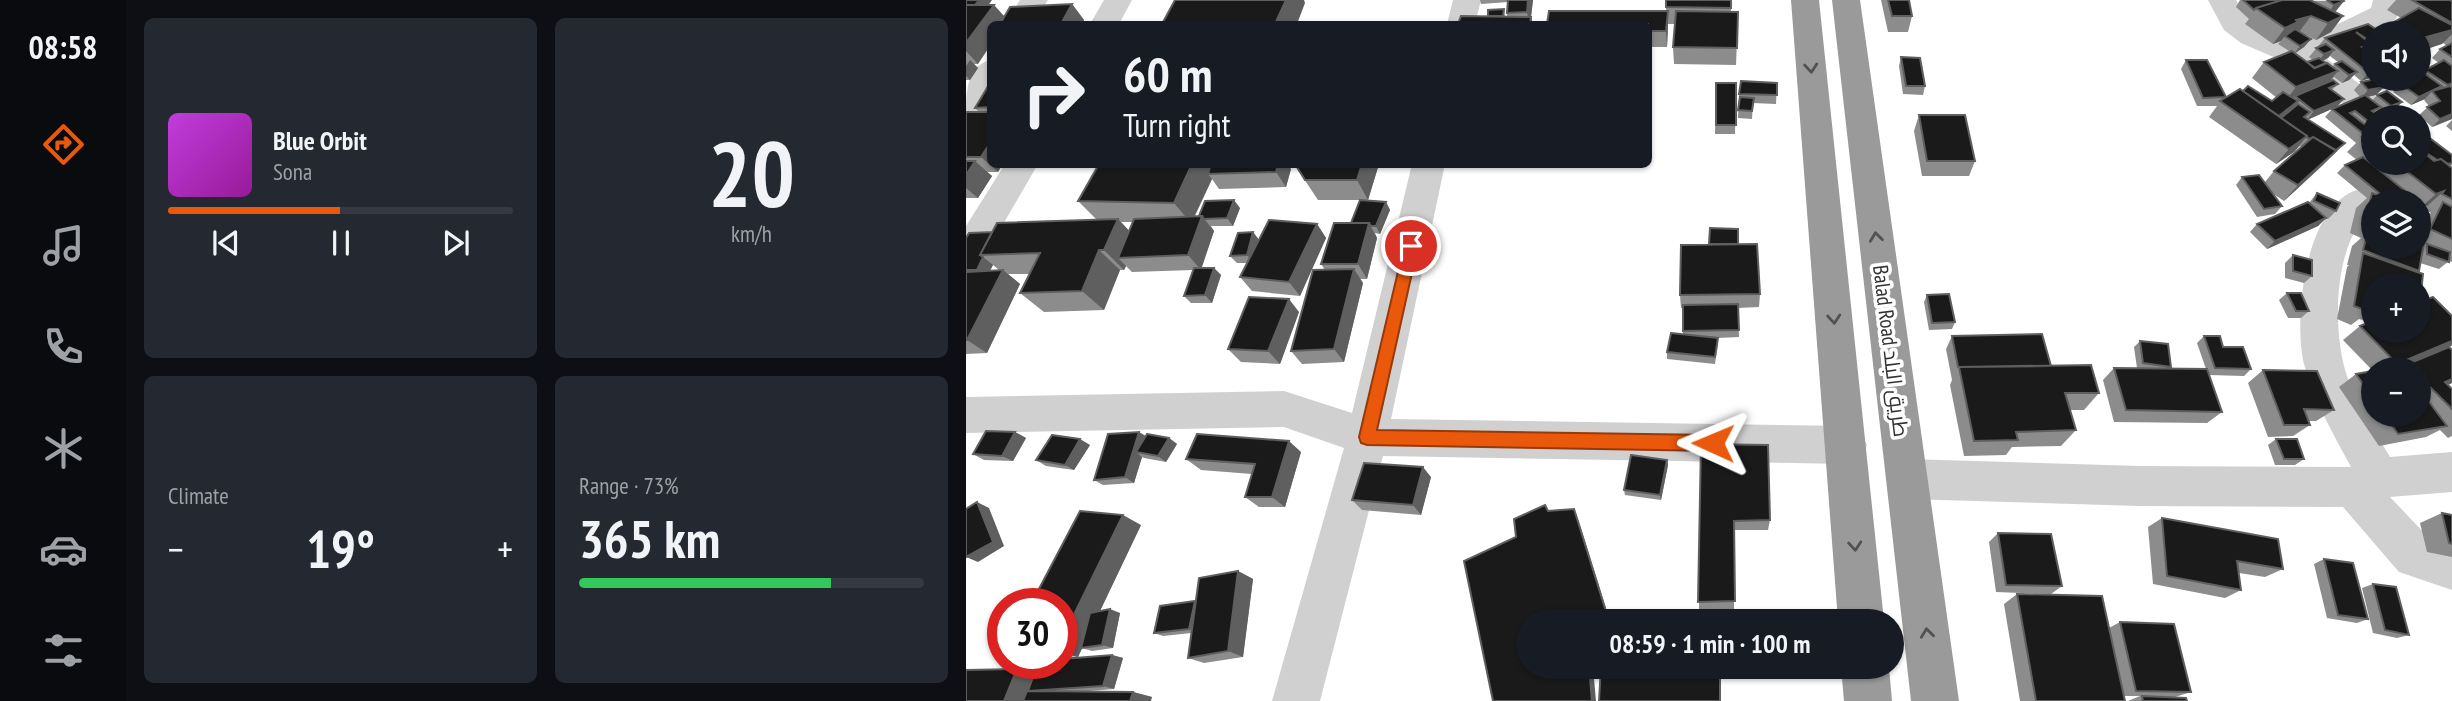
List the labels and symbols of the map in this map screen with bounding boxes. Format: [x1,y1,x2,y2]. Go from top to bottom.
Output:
one-way arrow [1804,62,1819,74]
pin [1381,216,1441,276]
one-way arrow [1869,232,1884,243]
street label: Balad Road طريق البلد [1867,263,1915,439]
one-way arrow [1826,314,1841,325]
position arrow [1676,406,1750,480]
one-way arrow [1847,540,1862,551]
speed limit sign: 30 [987,588,1078,679]
one-way arrow [1919,627,1934,639]

